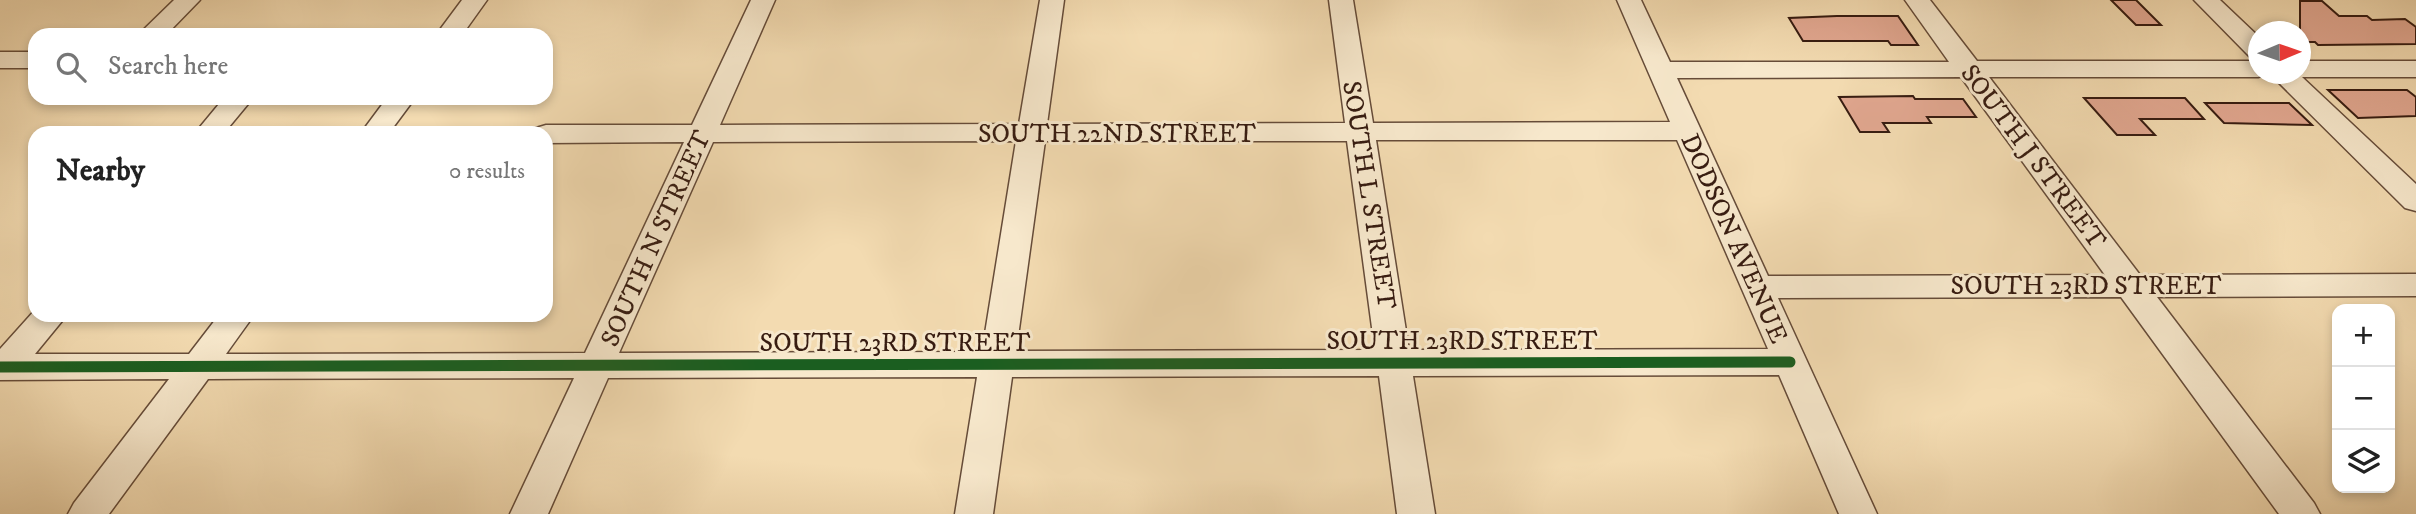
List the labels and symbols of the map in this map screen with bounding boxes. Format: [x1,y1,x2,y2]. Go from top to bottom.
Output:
north arrow [2248,21,2311,84]
street label: SOUTH J STREET [1953,58,2113,256]
street label: SOUTH L STREET [1334,79,1403,312]
street label: SOUTH 22ND STREET [978,118,1256,151]
street label: SOUTH N STREET [594,125,719,352]
street label: DODSON AVENUE [1673,129,1795,349]
street label: SOUTH 23RD STREET [1951,270,2222,303]
street label: SOUTH 23RD STREET [1327,325,1598,358]
street label: SOUTH 23RD STREET [760,327,1031,360]

